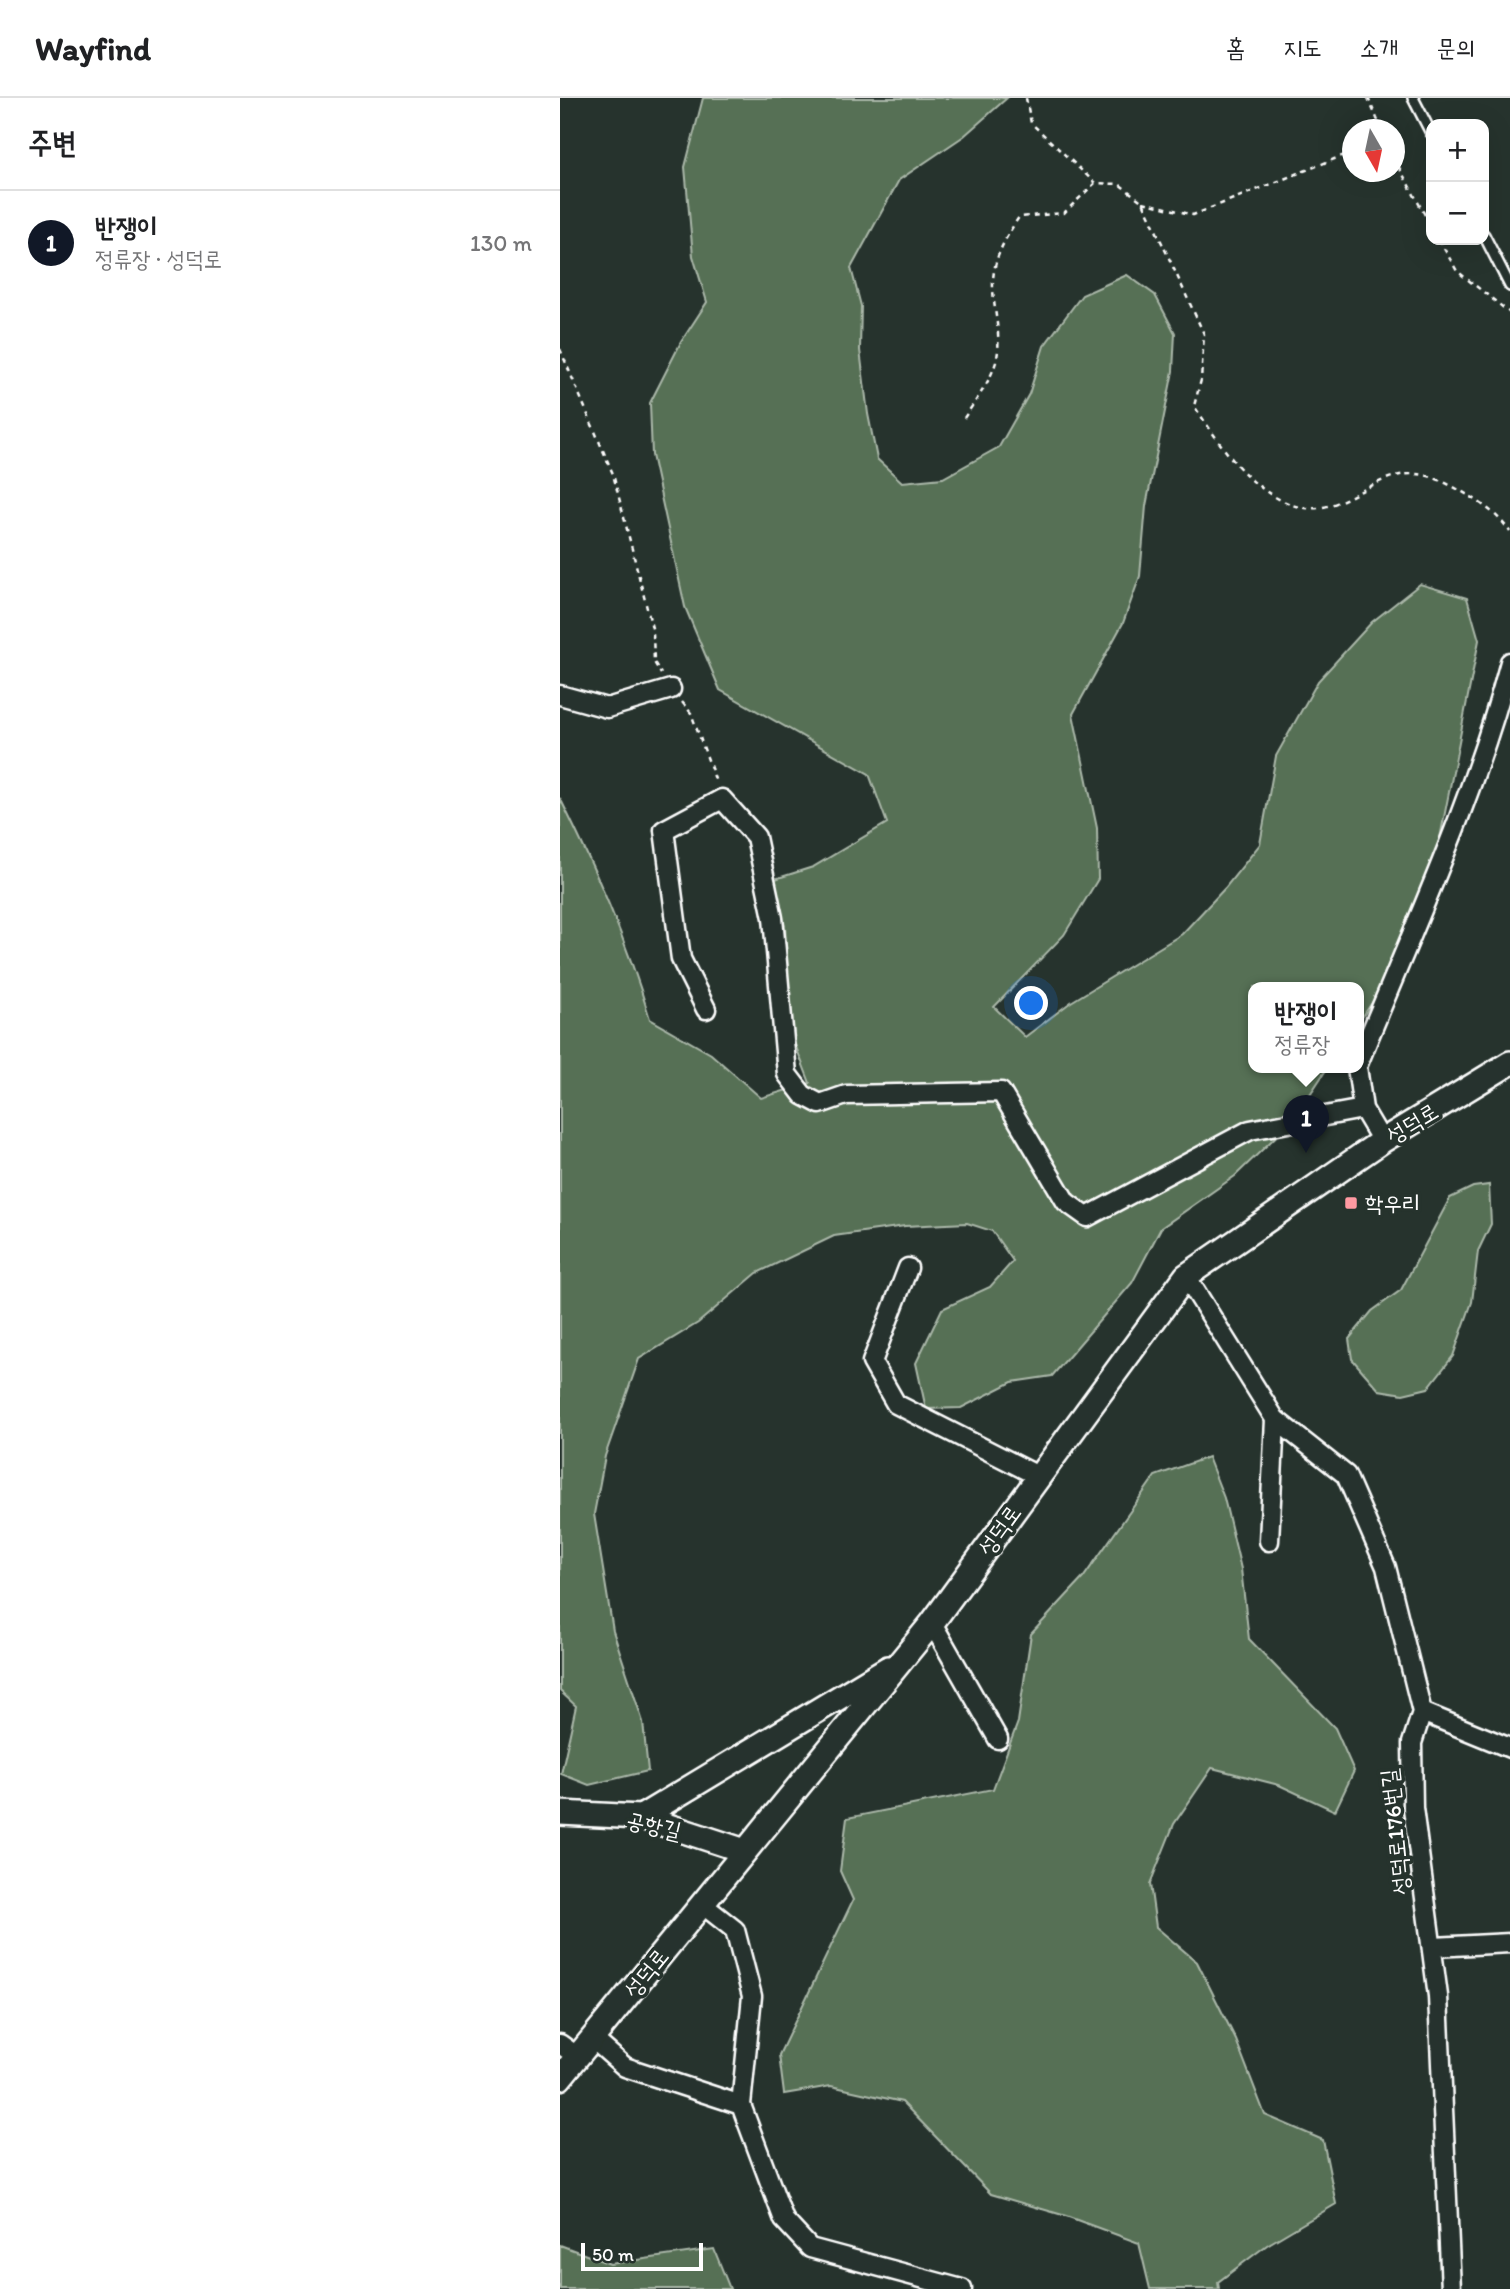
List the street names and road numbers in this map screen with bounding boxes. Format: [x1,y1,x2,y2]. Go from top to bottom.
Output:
street label: 성덕로 [1381,1097,1443,1149]
street label: 성덕로 [971,1499,1027,1561]
street label: 성덕로176번길 [1374,1767,1416,1897]
street label: 공항길 [624,1805,684,1845]
street label: 성덕로 [618,1943,674,2003]

